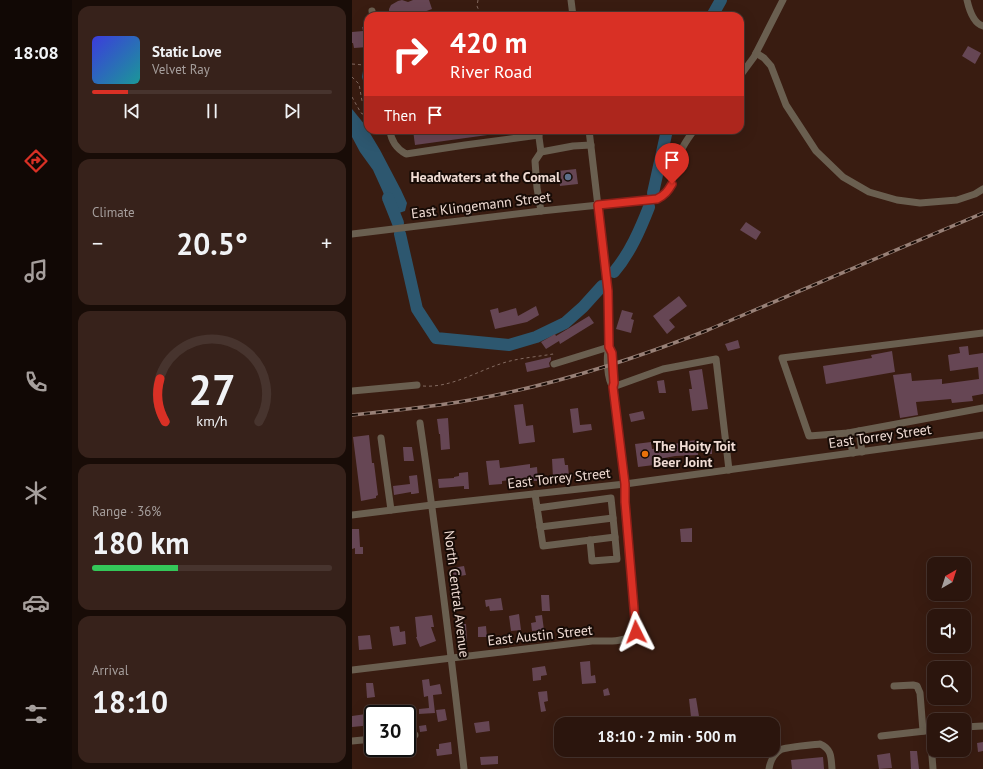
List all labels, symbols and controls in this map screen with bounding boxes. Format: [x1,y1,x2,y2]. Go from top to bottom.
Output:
text: 420 m [450,24,527,61]
icon: right [384,28,436,80]
text: 18:08 [13,41,59,64]
text: Static Love [152,42,222,61]
text: River Road [450,60,532,83]
text: Velvet Ray [152,61,210,78]
icon: previous [121,100,143,122]
icon: pause [201,100,223,122]
icon: next [281,100,303,122]
icon: arrive [424,104,446,126]
text: Then [384,106,416,125]
pin [655,143,689,184]
icon: directions [22,147,50,175]
icon: arrive [661,149,683,171]
place label: Headwaters at the Comal [410,168,561,186]
marker: Headwaters at the Comal [563,172,573,182]
street label: East Klingemann Street [410,187,552,223]
text: Climate [92,204,135,221]
text: 20.5° [176,224,248,263]
text: − [92,229,103,257]
text: + [321,229,332,257]
icon: music [22,257,50,285]
text: 27 [188,363,236,416]
icon: phone [22,368,50,396]
text: km/h [196,411,228,430]
street label: East Torrey Street [827,420,933,452]
place label: The Hoity Toit Beer Joint [653,437,736,471]
marker: The Hoity Toit Beer Joint [640,449,650,459]
street label: East Torrey Street [506,464,612,492]
icon: climate [22,479,50,507]
text: Range · 36% [92,503,161,520]
text: 180 km [92,523,190,562]
street label: North Central Avenue [440,529,474,659]
north arrow [927,557,971,601]
map controls [927,557,971,757]
icon: car [22,589,50,617]
button: sound [927,609,971,653]
position arrow [615,611,657,653]
street label: East Austin Street [487,621,594,649]
button: search [927,661,971,705]
text: Arrival [92,662,128,679]
text: 18:10 [92,682,168,721]
icon: filters [22,700,50,728]
speed limit sign: 30 [364,705,416,757]
button: layers [927,713,971,757]
text: 18:10 · 2 min · 500 m [598,727,736,746]

